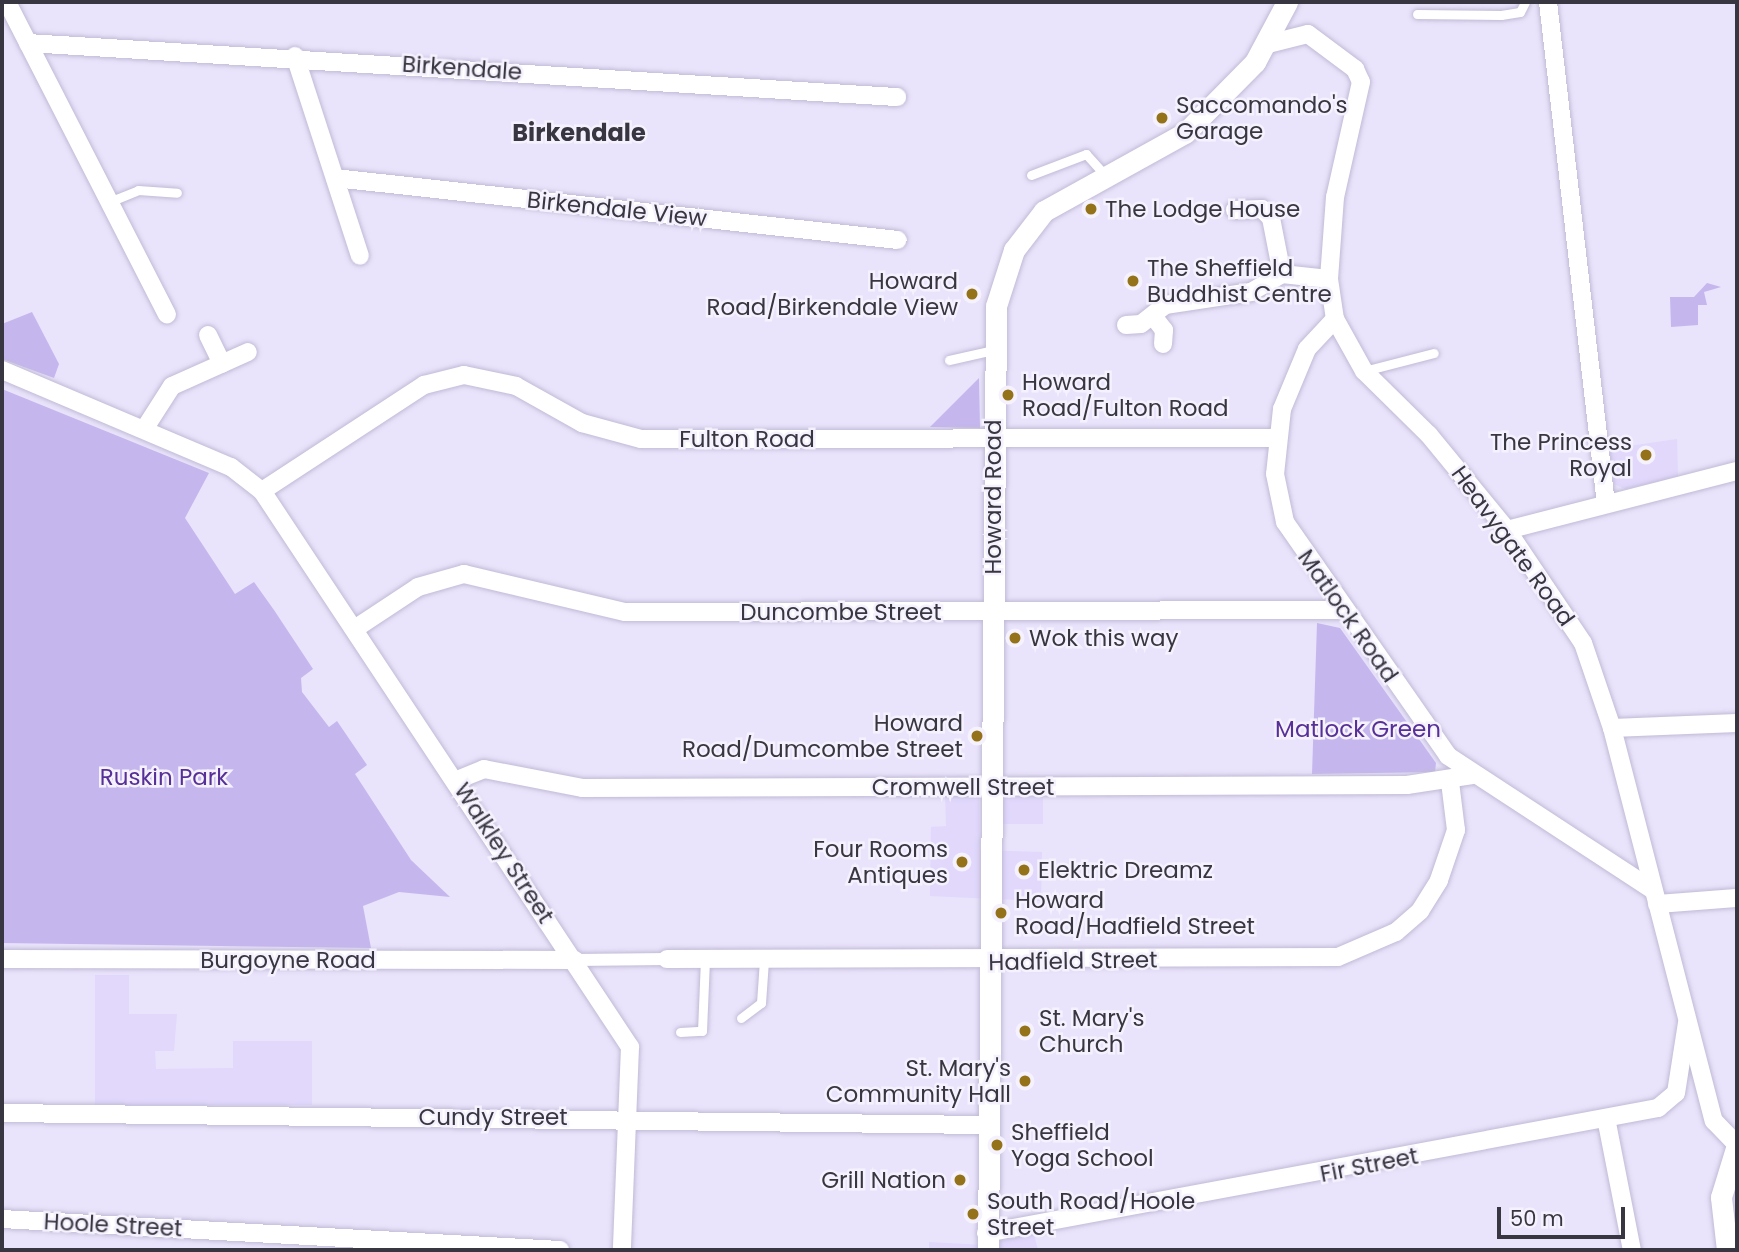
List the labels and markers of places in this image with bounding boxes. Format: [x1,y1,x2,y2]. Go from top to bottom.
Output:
place label: Saccomando's Garage [1176,91,1348,145]
marker: Saccomando's Garage [1154,110,1170,126]
place label: The Lodge House [1105,195,1300,223]
marker: The Lodge House [1083,201,1099,217]
place label: The Sheffield Buddhist Centre [1147,254,1332,308]
place label: Howard Road/Birkendale View [707,267,958,321]
marker: The Sheffield Buddhist Centre [1125,273,1141,289]
marker: Howard Road/Birkendale View [964,286,980,302]
place label: Howard Road/Fulton Road [1022,368,1228,422]
marker: Howard Road/Fulton Road [1000,387,1016,403]
place label: The Princess Royal [1490,428,1632,482]
marker: The Princess Royal [1638,447,1654,463]
place label: Wok this way [1029,624,1178,652]
marker: Wok this way [1007,630,1023,646]
place label: Howard Road/Dumcombe Street [682,709,963,763]
marker: Howard Road/Dumcombe Street [969,728,985,744]
place label: Four Rooms Antiques [813,835,948,889]
marker: Four Rooms Antiques [954,854,970,870]
place label: Elektric Dreamz [1038,856,1213,884]
marker: Elektric Dreamz [1016,862,1032,878]
place label: Howard Road/Hadfield Street [1015,886,1255,940]
marker: Howard Road/Hadfield Street [993,905,1009,921]
place label: St. Mary's Church [1039,1004,1144,1058]
marker: St. Mary's Church [1017,1023,1033,1039]
place label: St. Mary's Community Hall [826,1054,1011,1108]
marker: St. Mary's Community Hall [1017,1073,1033,1089]
place label: Sheffield Yoga School [1011,1118,1154,1172]
marker: Sheffield Yoga School [989,1137,1005,1153]
place label: Grill Nation [821,1166,946,1194]
marker: Grill Nation [952,1172,968,1188]
place label: South Road/Hoole Street [987,1187,1195,1241]
marker: South Road/Hoole Street [965,1206,981,1222]

